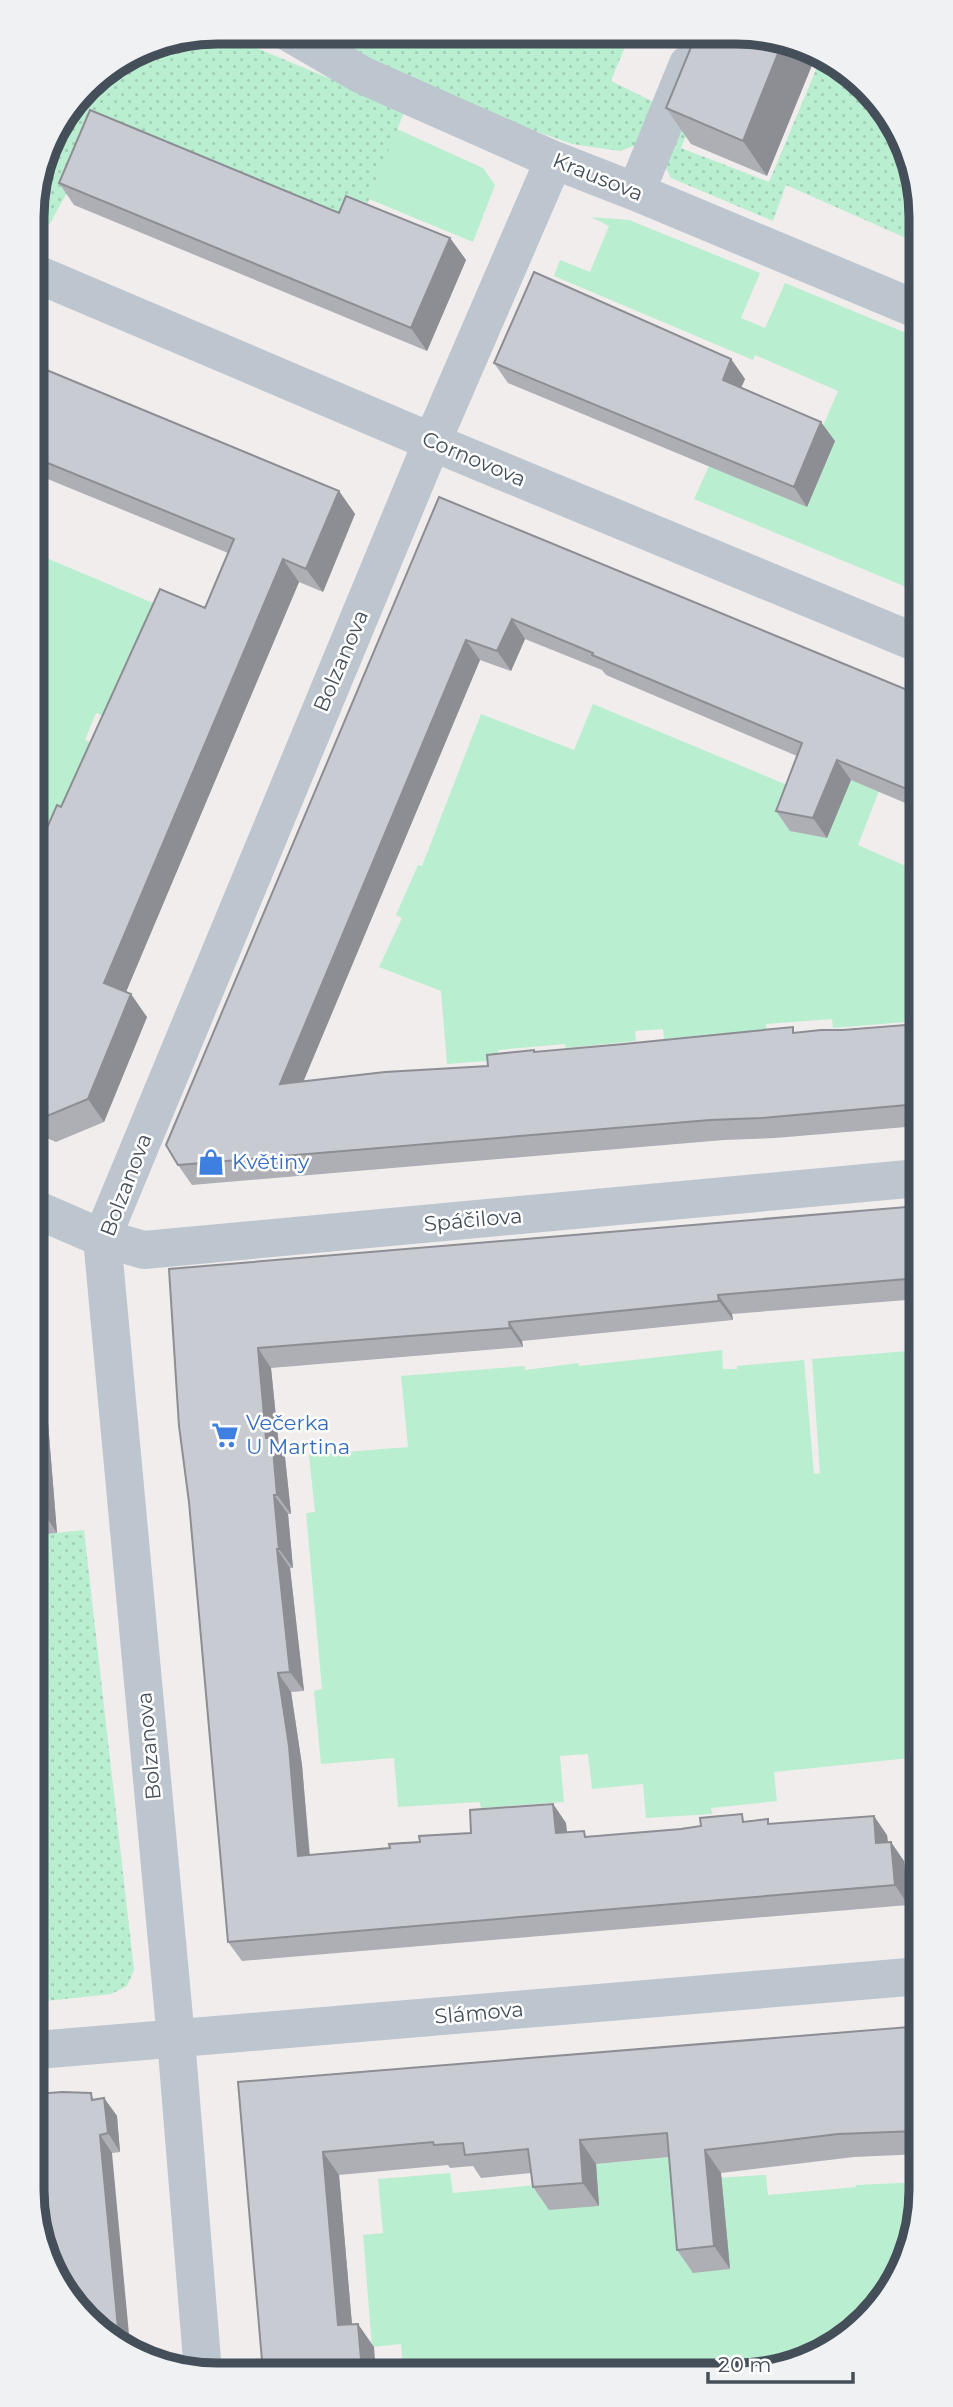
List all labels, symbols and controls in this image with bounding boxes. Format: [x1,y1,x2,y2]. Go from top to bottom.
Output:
street label: Krausova [549,147,647,206]
street label: Cornovova [419,426,530,492]
street label: Bolzanova [308,606,373,715]
street label: Bolzanova [94,1130,157,1240]
shop icon: Květiny [196,1147,226,1177]
place label: Květiny [232,1149,310,1174]
street label: Spáčilova [423,1203,523,1236]
place label: Večerka U Martina [246,1410,350,1459]
supermarket icon: Večerka U Martina [210,1420,240,1450]
street label: Bolzanova [131,1691,166,1801]
street label: Slámova [433,1996,525,2029]
scale bar [708,2340,853,2384]
text: 20 m [718,2352,772,2377]

